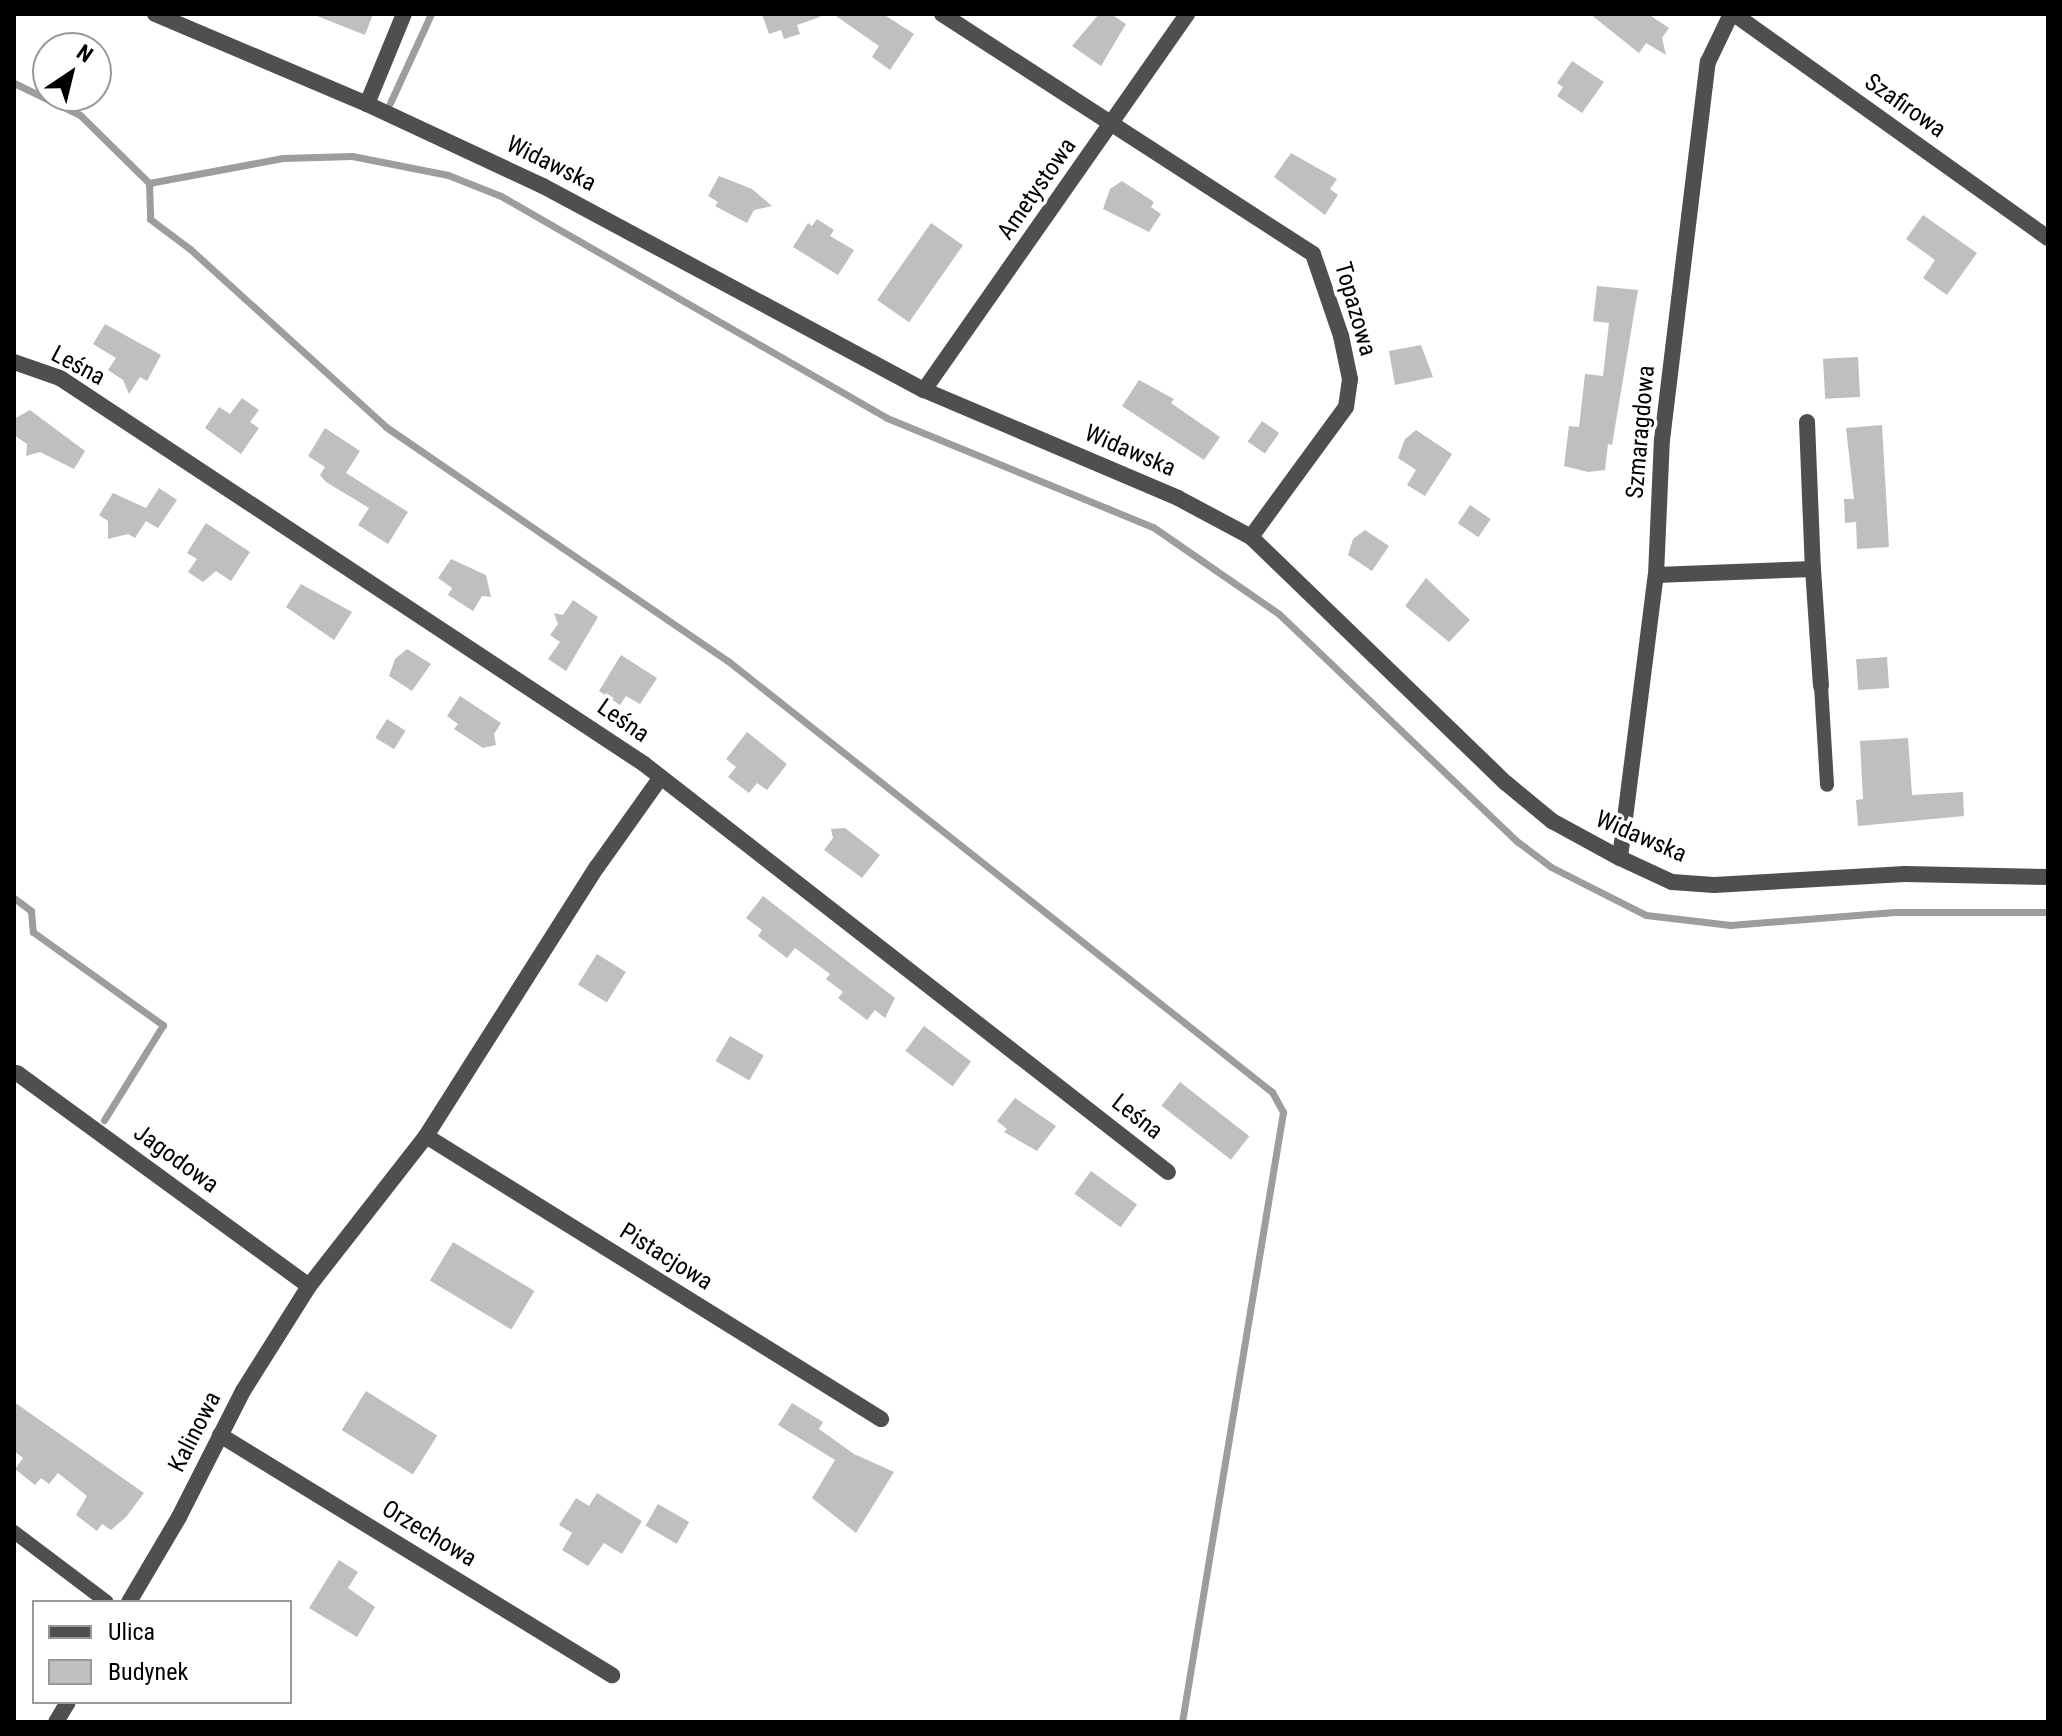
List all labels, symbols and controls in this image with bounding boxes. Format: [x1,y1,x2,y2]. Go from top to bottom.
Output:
north arrow [32,32,112,112]
text: N [72,39,98,68]
street label: Szafirowa [1859,68,1951,144]
street label: Widawska [502,130,600,198]
street label: Ametystowa [992,133,1082,245]
street label: Topazowa [1328,259,1382,359]
street label: Leśna [46,340,110,392]
street label: Szmaragdowa [1621,364,1661,500]
street label: Widawska [1080,419,1180,483]
street label: Leśna [592,693,654,749]
street label: Widawska [1591,805,1691,869]
street label: Leśna [1106,1088,1168,1146]
street label: Jagodowa [128,1119,224,1199]
street label: Pistacjowa [614,1217,718,1297]
street label: Kalinowa [163,1387,227,1477]
street label: Orzechowa [377,1495,481,1573]
legend [32,1600,292,1704]
text: Ulica [108,1618,155,1646]
text: Budynek [108,1658,188,1686]

